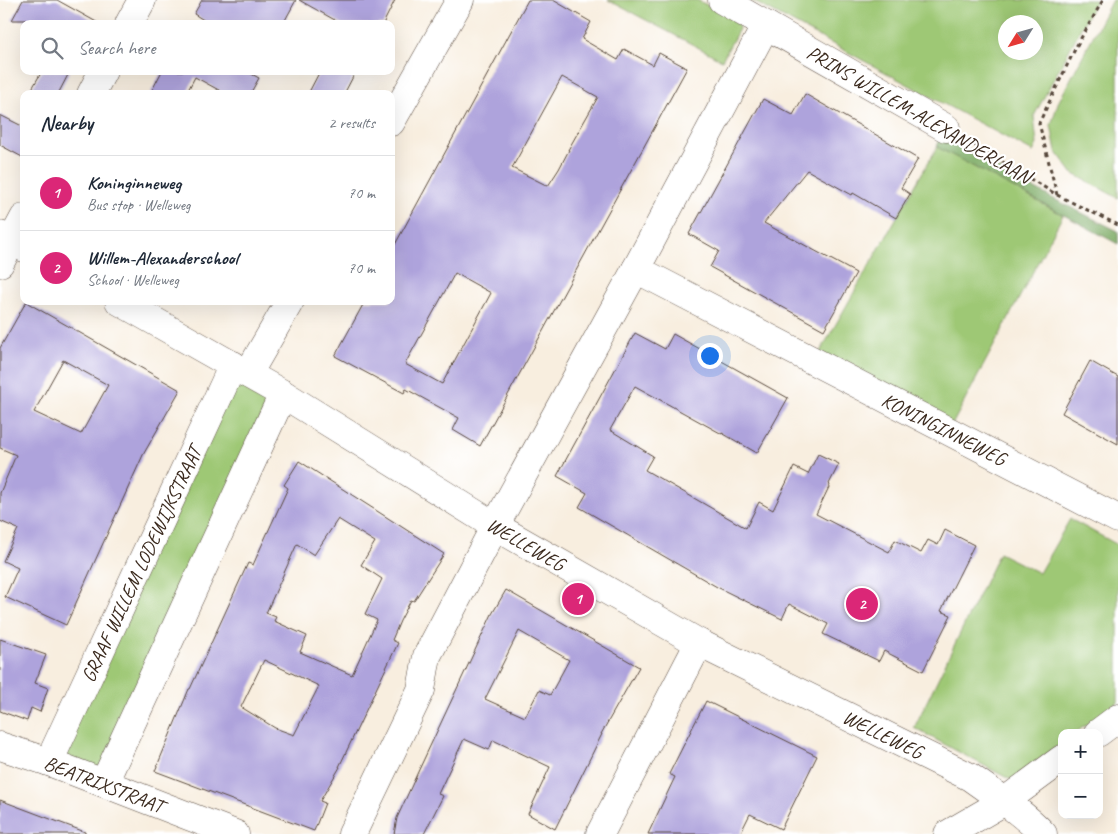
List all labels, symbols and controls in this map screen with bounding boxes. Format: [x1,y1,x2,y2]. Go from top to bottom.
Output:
north arrow [998,15,1043,60]
search box [20,20,395,75]
icon: search [38,34,66,62]
text: Search here [78,36,155,60]
street label: PRINS WILLEM-ALEXANDERLAAN [802,40,1038,190]
text: Nearby [40,110,93,136]
text: 2 results [328,113,375,133]
text: Koninginneweg [87,171,181,195]
text: 1 [52,183,60,203]
text: 70 m [348,183,375,203]
text: Bus stop · Welleweg [87,195,191,215]
text: Willem-Alexanderschool [87,246,238,270]
text: 2 [52,258,60,278]
text: 70 m [348,258,375,278]
text: School · Welleweg [87,270,179,290]
your location [697,343,723,369]
street label: KONINGINNEWEG [878,387,1012,472]
street label: GRAAF WILLEM LODEWIJKSTRAAT [76,439,209,686]
street label: WELLEWEG [482,512,571,578]
pin: 1 [562,580,594,618]
pin: 2 [846,585,878,623]
street label: WELLEWEG [839,704,929,765]
map controls [1058,729,1103,819]
button: + [1058,729,1103,774]
street label: BEATRIXSTRAAT [41,750,171,820]
button: − [1058,774,1103,819]

